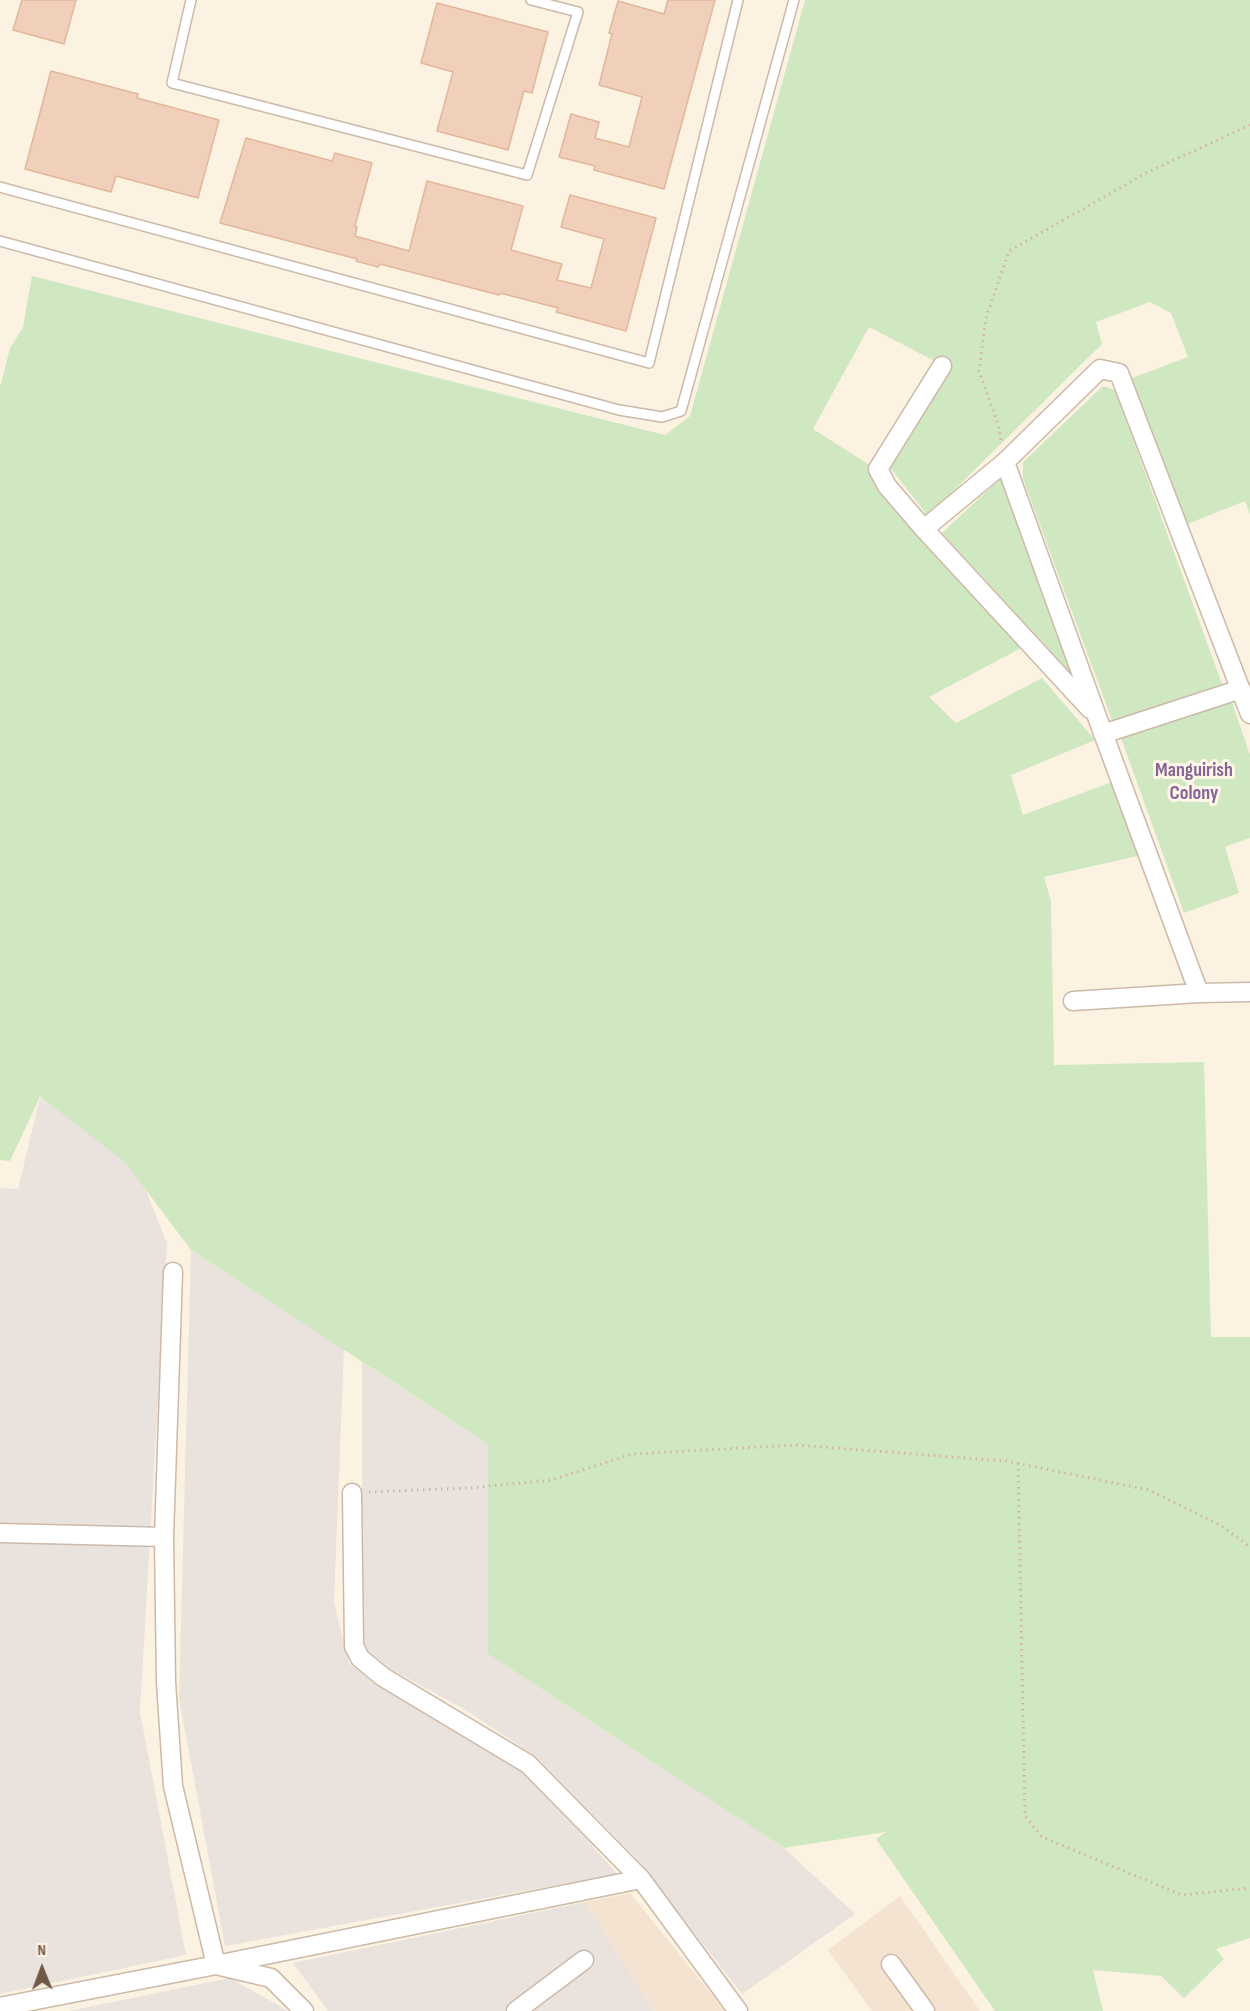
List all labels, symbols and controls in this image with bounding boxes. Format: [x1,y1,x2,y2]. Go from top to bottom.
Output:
district label: Manguirish Colony [1155,759,1233,806]
north arrow [12,1939,72,1999]
text: N [37,1941,46,1960]

